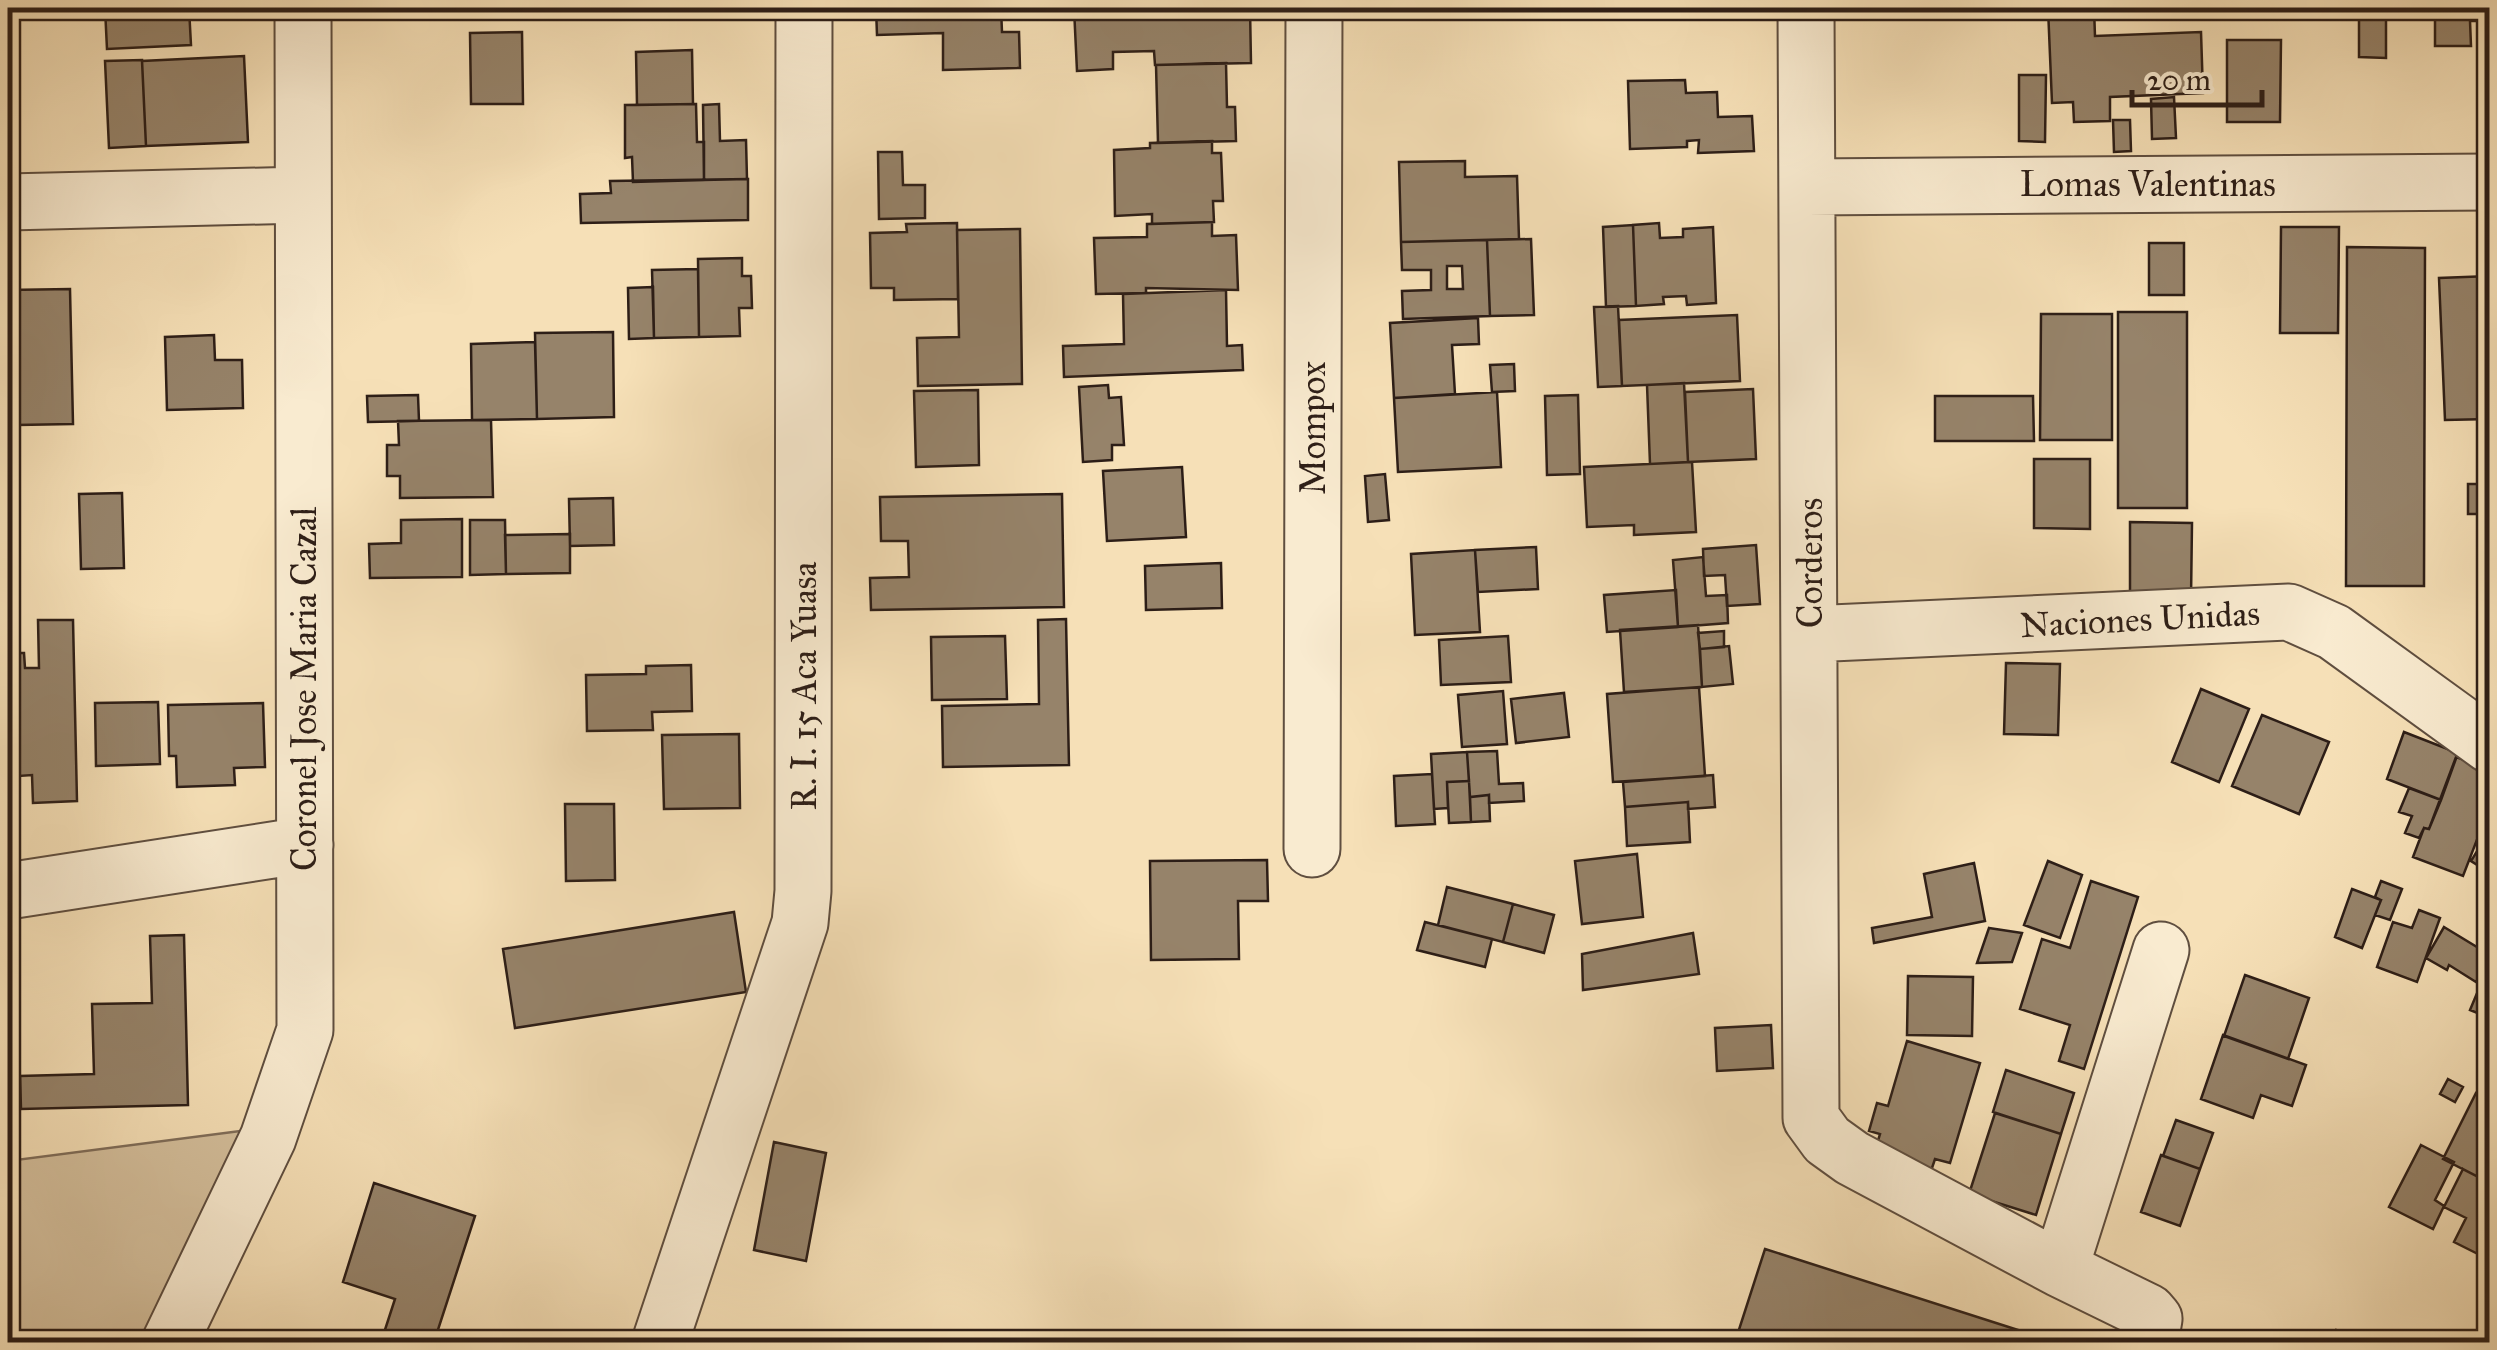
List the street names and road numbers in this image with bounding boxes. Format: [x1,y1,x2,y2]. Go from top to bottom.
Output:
street label: Lomas Valentinas [2020,163,2276,206]
street label: Mompox [1292,361,1335,495]
street label: Corderos [1789,498,1832,628]
street label: Coronel Jose Maria Cazal [283,506,326,871]
street label: R. I. 15 Aca Yuasa [783,562,826,810]
street label: Naciones Unidas [2019,592,2261,647]

